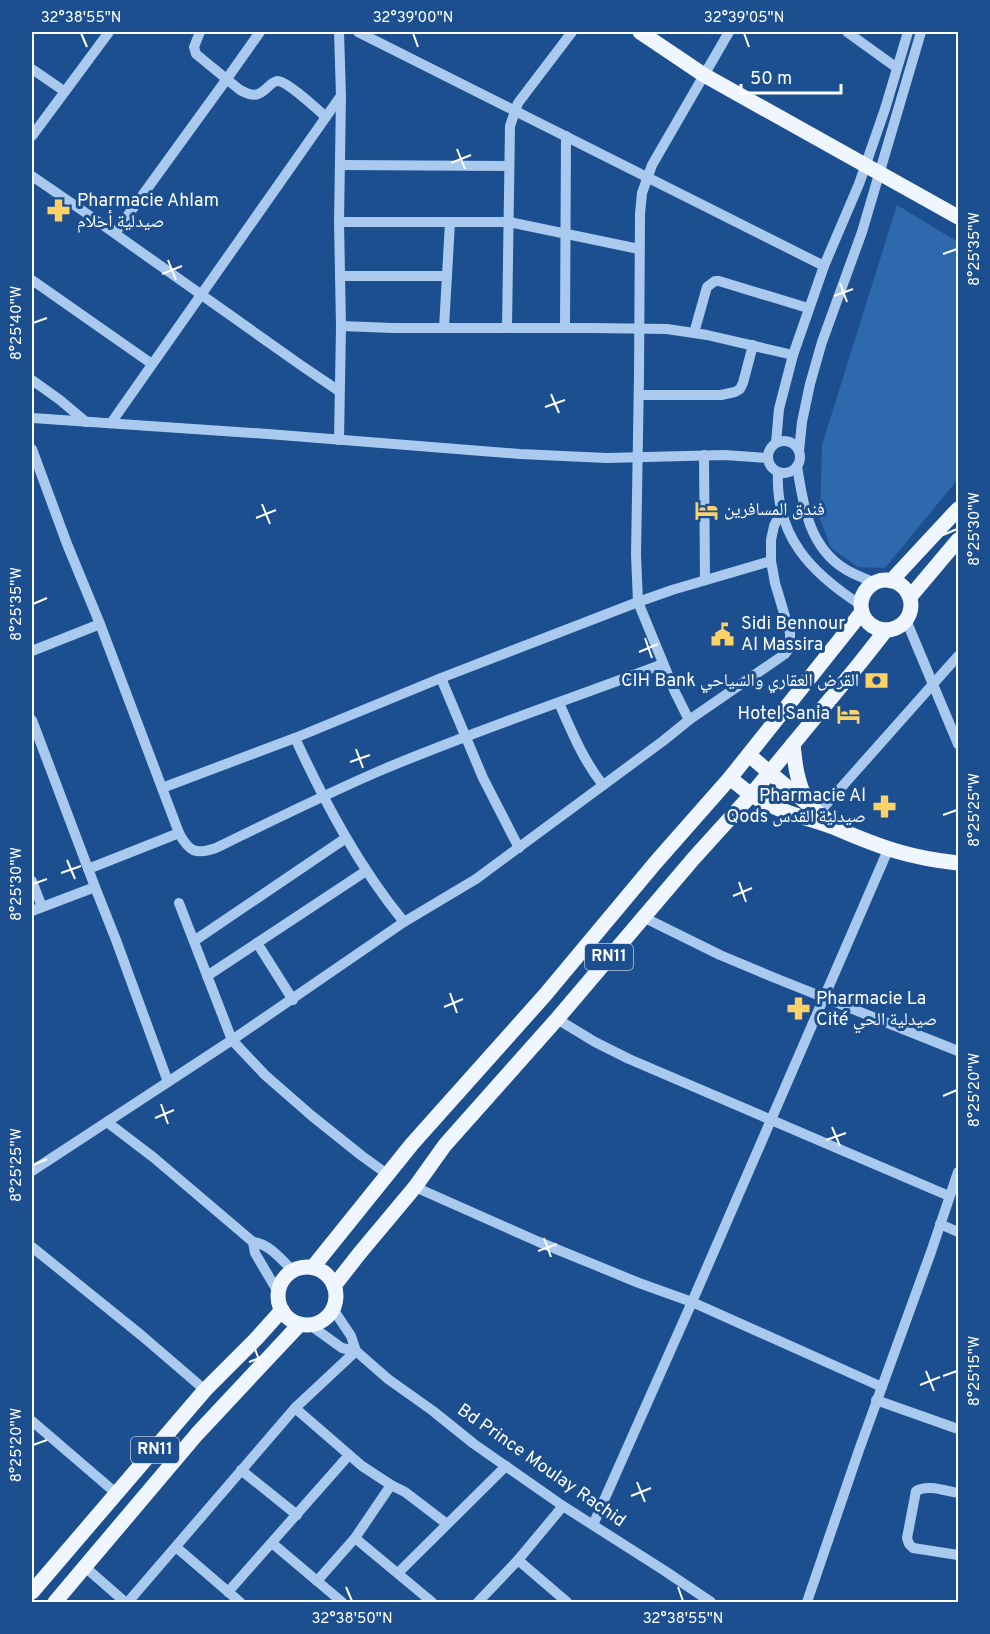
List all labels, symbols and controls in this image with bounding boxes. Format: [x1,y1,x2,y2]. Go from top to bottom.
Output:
text: 32°38'55"N [41,9,121,28]
text: 32°39'00"N [373,9,453,28]
text: 32°39'05"N [704,9,784,28]
scale bar [741,57,842,95]
text: 50 m [750,68,792,91]
place label: Pharmacie Ahlam صيدلية أحلام [77,190,219,234]
pharmacy icon: Pharmacie Ahlam صيدلية أحلام [46,198,72,224]
text: 8°25'35"W [966,212,985,286]
text: 8°25'40"W [8,286,27,360]
text: 8°25'30"W [966,492,985,566]
hotel icon: فندق المسافرين [693,497,719,523]
place label: فندق المسافرين [724,499,825,522]
text: 8°25'35"W [8,567,27,641]
place label: Sidi Bennour Al Massira [741,613,845,657]
public building icon: Sidi Bennour Al Massira [710,621,736,647]
bank icon: CIH Bank القرض العقاري والسياحي [864,668,890,694]
place label: CIH Bank القرض العقاري والسياحي [621,670,859,694]
hotel icon: Hotel Sania [835,701,861,727]
place label: Hotel Sania [738,703,830,726]
text: 8°25'25"W [966,773,985,847]
place label: Pharmacie Al Qods صيدلية القدس [726,785,866,829]
pharmacy icon: Pharmacie Al Qods صيدلية القدس [871,793,897,819]
text: 8°25'30"W [8,847,27,921]
road number: RN11 [585,944,633,970]
place label: Pharmacie La Cité صيدلية الحي [816,988,937,1033]
pharmacy icon: Pharmacie La Cité صيدلية الحي [785,996,811,1022]
text: 8°25'20"W [966,1053,985,1127]
text: 8°25'25"W [8,1128,27,1202]
text: 8°25'15"W [966,1336,985,1406]
street label: Bd Prince Moulay Rachid [452,1399,630,1533]
text: 8°25'20"W [8,1408,27,1482]
road number: RN11 [131,1437,179,1463]
text: 32°38'50"N [311,1610,393,1629]
text: 32°38'55"N [643,1610,723,1629]

